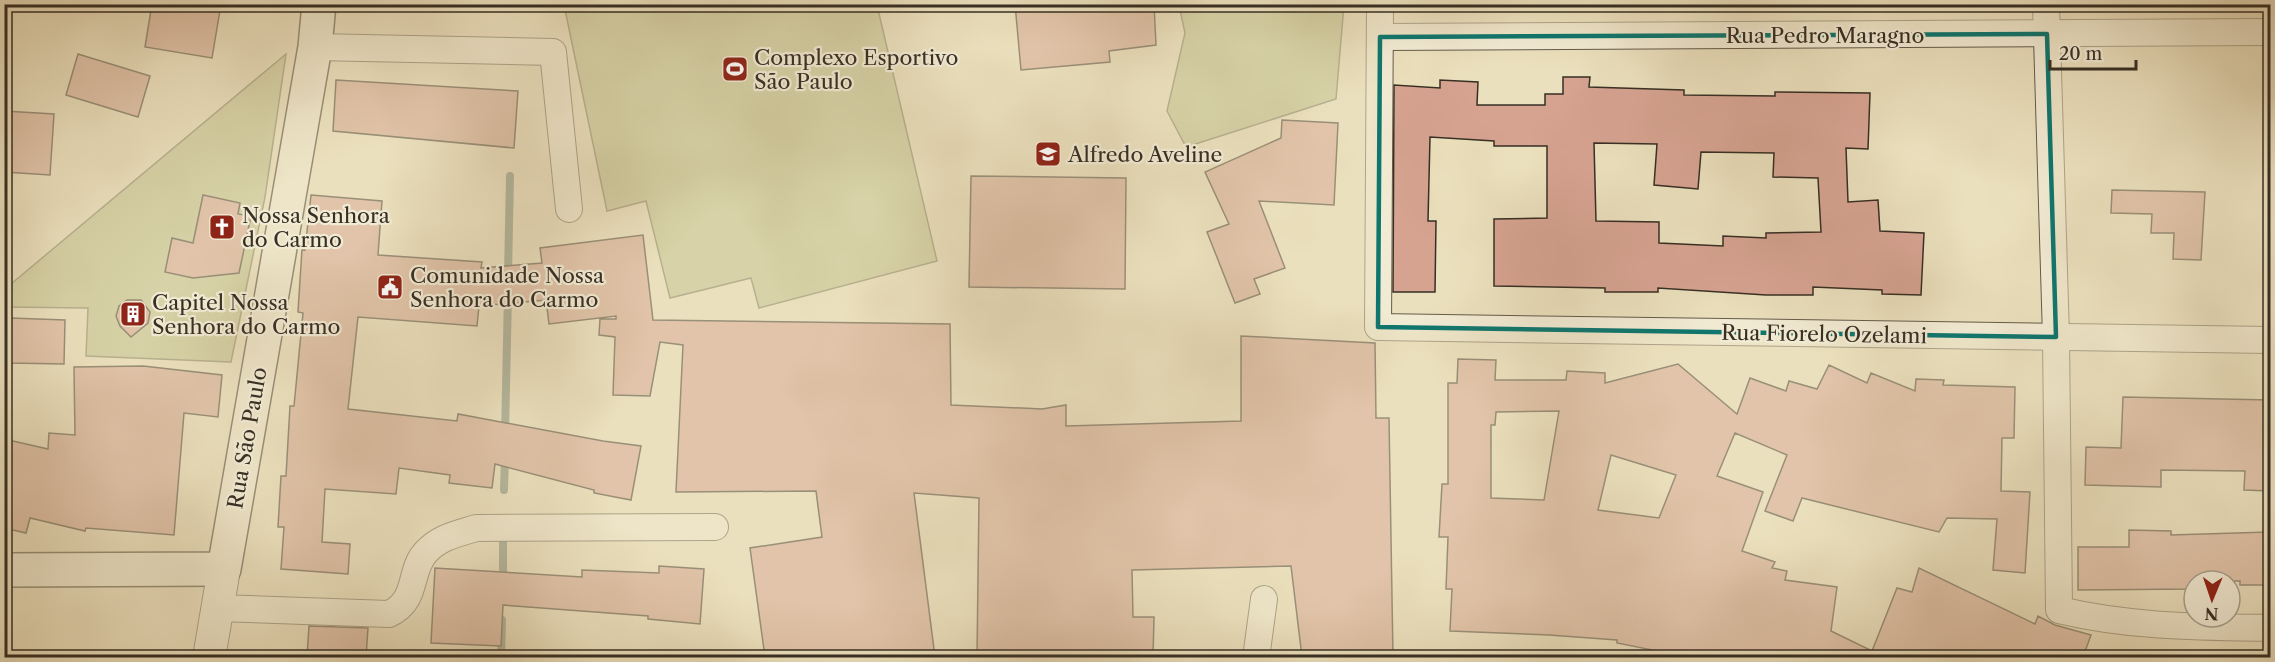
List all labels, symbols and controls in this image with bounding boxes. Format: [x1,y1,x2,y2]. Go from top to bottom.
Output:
street label: Rua Pedro Maragno [1726,23,1924,48]
scale bar [2050,33,2136,71]
text: 20 m [2059,43,2103,65]
place label: Complexo Esportivo São Paulo [754,45,958,94]
sports icon: Complexo Esportivo São Paulo [720,54,750,84]
school or university icon: Alfredo Aveline [1033,139,1063,169]
place label: Alfredo Aveline [1067,142,1222,167]
place label: Nossa Senhora do Carmo [242,203,391,252]
church icon: Nossa Senhora do Carmo [207,212,237,242]
place label: Comunidade Nossa Senhora do Carmo [410,263,605,312]
public building icon: Comunidade Nossa Senhora do Carmo [375,272,405,302]
place label: Capitel Nossa Senhora do Carmo [152,290,340,339]
building icon: Capitel Nossa Senhora do Carmo [118,299,148,329]
street label: Rua Fiorelo Ozelami [1721,320,1927,348]
street label: Rua São Paulo [222,365,272,511]
north arrow [2182,569,2242,629]
text: N [2204,604,2219,624]

